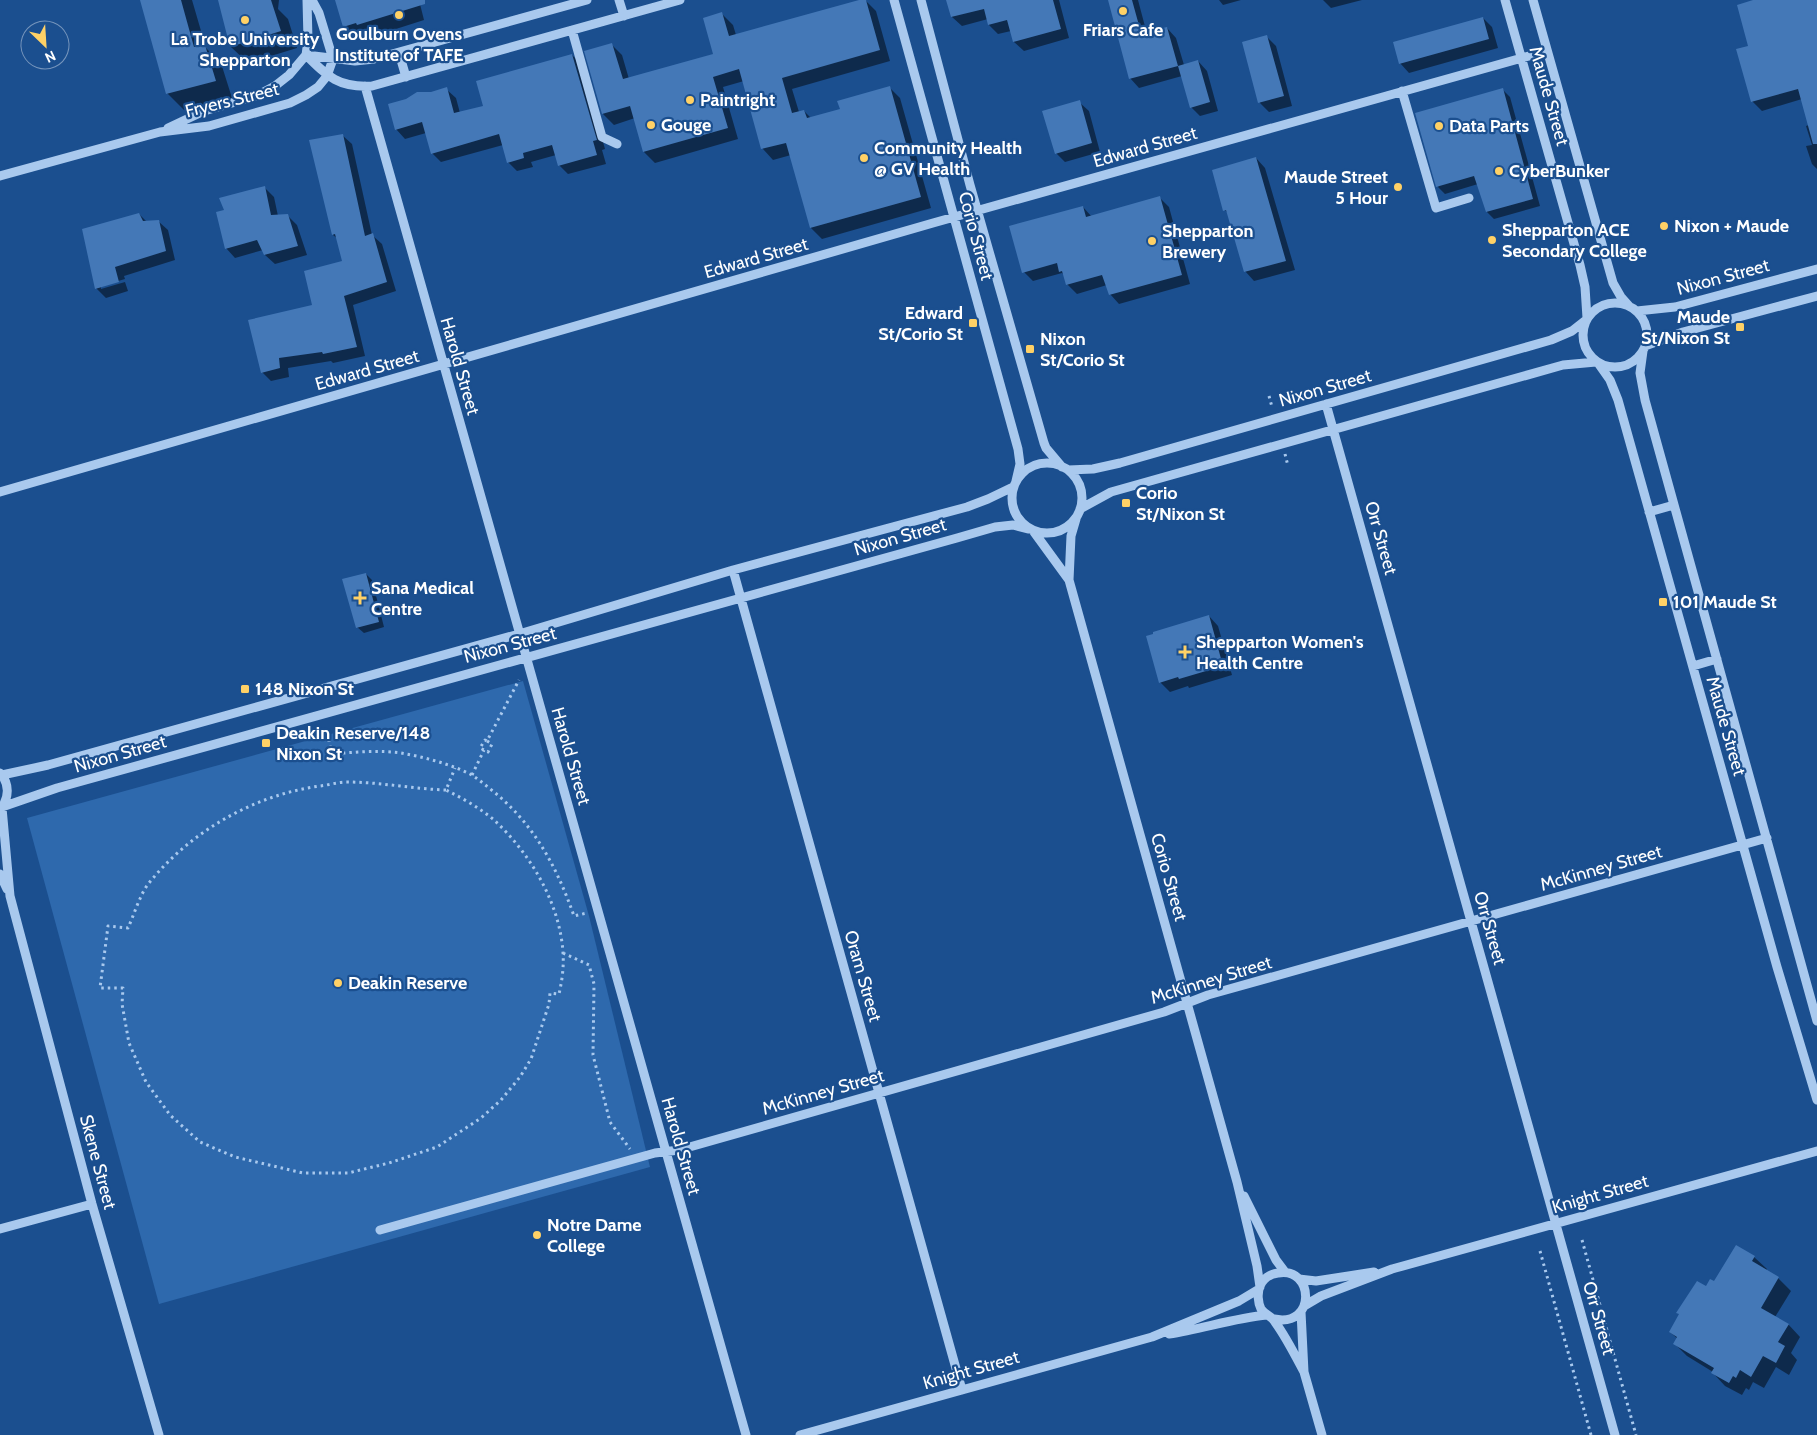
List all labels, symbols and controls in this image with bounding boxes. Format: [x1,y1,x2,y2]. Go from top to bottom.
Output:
marker: Friars Cafe [1117,5,1129,17]
marker: Goulburn Ovens Institute of TAFE [393,9,405,21]
marker: La Trobe University Shepparton [239,14,251,26]
place label: Friars Cafe [1083,19,1163,41]
north arrow [20,20,70,70]
place label: Goulburn Ovens Institute of TAFE [335,23,463,66]
place label: La Trobe University Shepparton [171,28,320,71]
street label: Maude Street [1524,44,1574,148]
text: N [42,47,59,67]
street label: Fryers Street [183,78,281,122]
place label: Paintright [700,89,775,111]
marker: Paintright [684,94,696,106]
place label: Gouge [661,114,711,136]
place label: Data Parts [1449,115,1529,137]
marker: Gouge [645,119,657,131]
marker: Data Parts [1433,120,1445,132]
street label: Edward Street [1091,122,1199,172]
place label: Community Health @ GV Health [874,137,1022,180]
marker: Community Health @ GV Health [858,152,870,164]
place label: CyberBunker [1509,160,1610,182]
marker: CyberBunker [1493,165,1505,177]
place label: Maude Street 5 Hour [1284,166,1388,209]
marker: Maude Street 5 Hour [1392,181,1404,193]
street label: Corio Street [954,189,998,283]
place label: Nixon + Maude [1674,215,1789,237]
place label: Shepparton ACE Secondary College [1502,219,1647,262]
place label: Shepparton Brewery [1162,220,1253,263]
marker: Nixon + Maude [1658,220,1670,232]
street label: Edward Street [702,233,810,283]
marker: Shepparton ACE Secondary College [1486,234,1498,246]
marker: Shepparton Brewery [1146,235,1158,247]
street label: Nixon Street [1674,254,1772,300]
place label: Edward St/Corio St [878,302,963,345]
place label: Maude St/Nixon St [1641,306,1730,349]
street label: Harold Street [436,314,484,418]
marker: Edward St/Corio St [967,317,979,329]
marker: Maude St/Nixon St [1734,321,1746,333]
place label: Nixon St/Corio St [1040,328,1125,371]
marker: Nixon St/Corio St [1024,343,1036,355]
street label: Edward Street [313,345,421,395]
street label: Nixon Street [1276,364,1374,412]
place label: Corio St/Nixon St [1136,482,1225,525]
marker: Corio St/Nixon St [1120,497,1132,509]
street label: Orr Street [1360,499,1402,577]
street label: Nixon Street [851,513,949,561]
place label: Sana Medical Centre [371,577,474,620]
marker: Sana Medical Centre [353,591,367,605]
place label: 101 Maude St [1673,591,1777,613]
marker: 101 Maude St [1657,596,1669,608]
street label: Nixon Street [461,622,559,668]
place label: Shepparton Women's Health Centre [1196,631,1364,674]
marker: Shepparton Women's Health Centre [1178,645,1192,659]
street label: Maude Street [1701,674,1751,778]
place label: 148 Nixon St [255,678,354,700]
marker: 148 Nixon St [239,683,251,695]
street label: Harold Street [547,704,595,808]
place label: Deakin Reserve/148 Nixon St [276,722,430,765]
street label: Nixon Street [71,730,169,778]
marker: Deakin Reserve/148 Nixon St [260,737,272,749]
street label: Corio Street [1146,830,1192,924]
street label: McKinney Street [1538,840,1664,896]
street label: Orr Street [1469,889,1511,967]
street label: Oram Street [839,928,887,1024]
street label: McKinney Street [1148,951,1274,1009]
place label: Deakin Reserve [348,972,467,994]
marker: Deakin Reserve [332,977,344,989]
street label: McKinney Street [760,1064,886,1120]
street label: Harold Street [657,1094,705,1198]
street label: Skene Street [75,1112,121,1212]
street label: Knight Street [1549,1170,1651,1218]
place label: Notre Dame College [547,1214,642,1257]
marker: Notre Dame College [531,1229,543,1241]
street label: Orr Street [1578,1279,1620,1357]
street label: Knight Street [920,1346,1022,1394]

